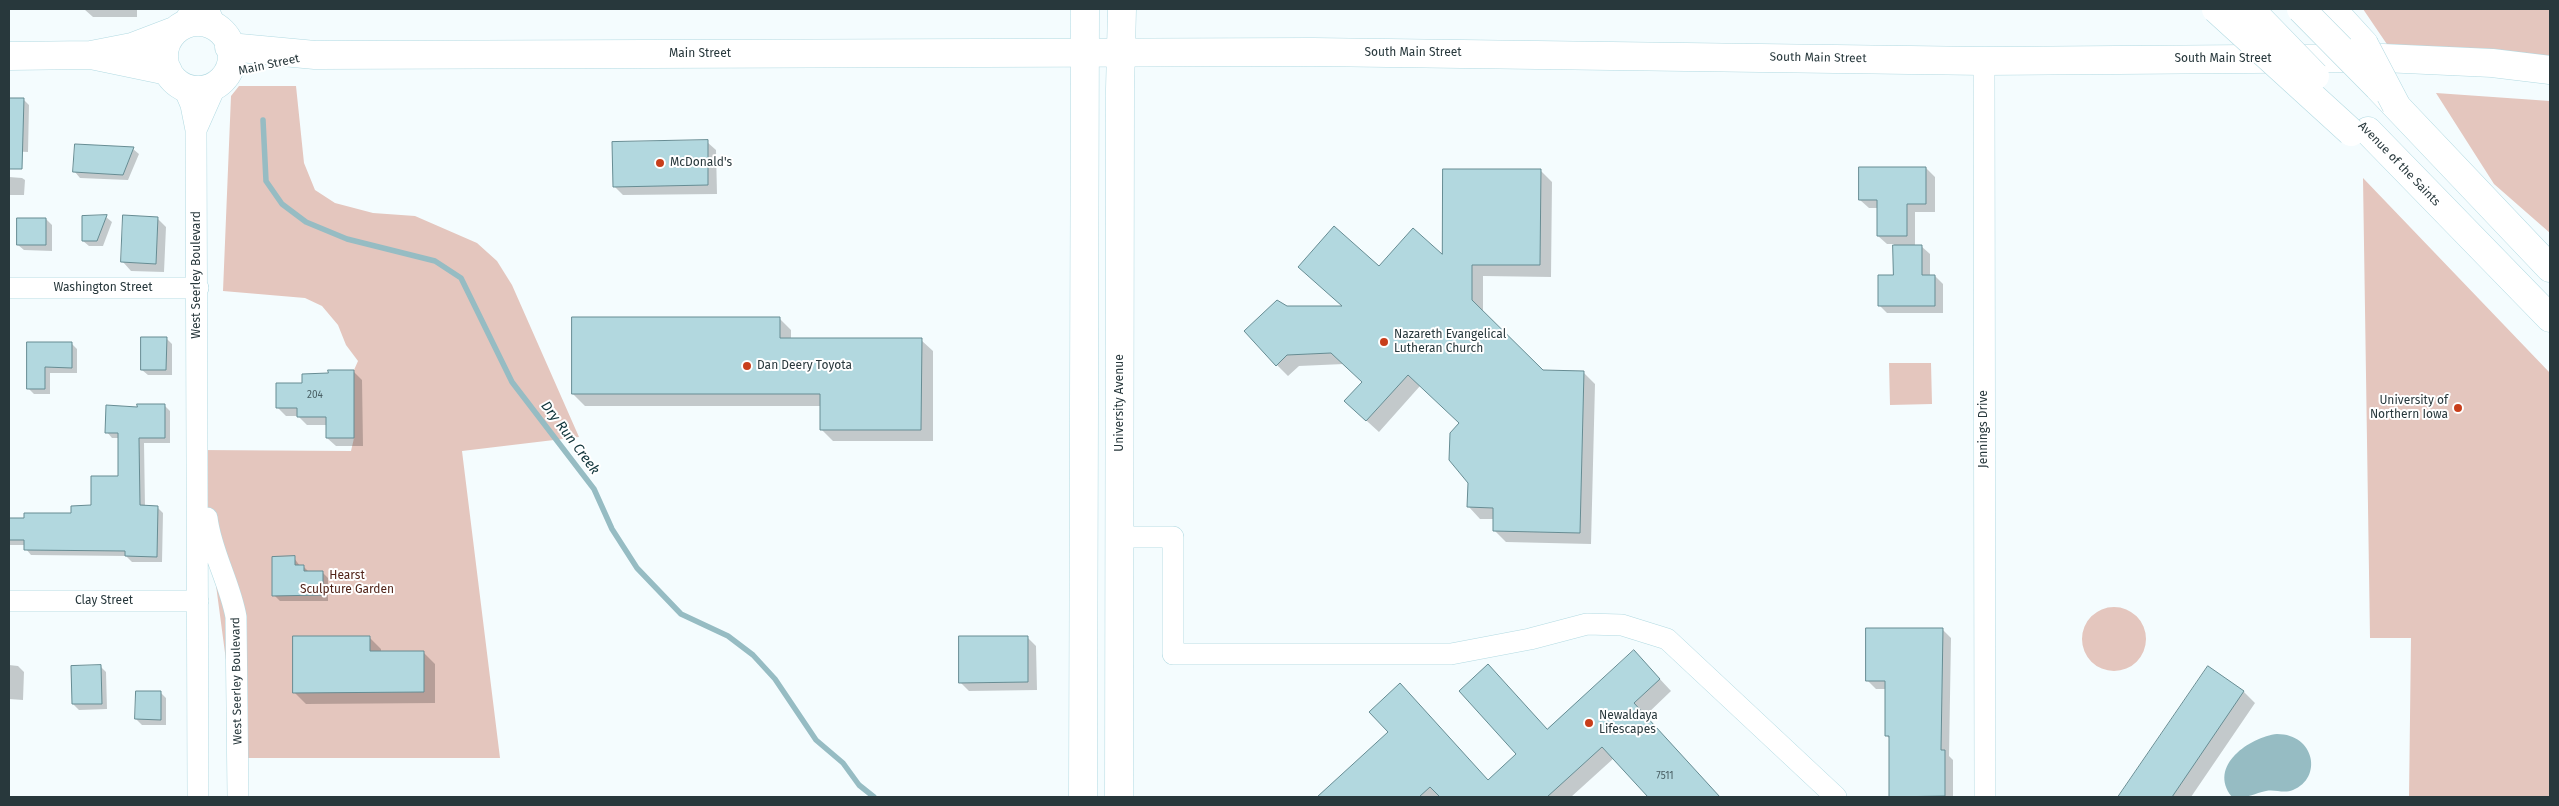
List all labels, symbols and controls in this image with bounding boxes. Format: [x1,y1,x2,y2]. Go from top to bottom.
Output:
street label: South Main Street [1364,46,1462,60]
street label: Main Street [669,47,731,61]
street label: South Main Street [1769,50,1867,66]
street label: Main Street [237,52,301,78]
street label: South Main Street [2174,52,2272,66]
street label: Avenue of the Saints [2355,119,2443,209]
place label: McDonald's [670,156,732,170]
marker: McDonald's [654,157,666,169]
street label: West Seerley Boulevard [190,211,204,339]
street label: Washington Street [53,281,153,295]
place label: Nazareth Evangelical Lutheran Church [1394,328,1506,356]
marker: Nazareth Evangelical Lutheran Church [1378,336,1390,348]
street label: University Avenue [1113,354,1127,452]
place label: Dan Deery Toyota [757,359,852,373]
marker: Dan Deery Toyota [741,360,753,372]
house number: 204 [307,389,323,401]
street label: Jennings Drive [1977,390,1991,468]
place label: University of Northern Iowa [2370,394,2448,422]
water label: Dry Run Creek [537,398,603,478]
marker: University of Northern Iowa [2452,402,2464,414]
park label: Hearst Sculpture Garden [300,569,394,597]
street label: Clay Street [75,594,133,608]
street label: West Seerley Boulevard [229,617,245,745]
place label: Newaldaya Lifescapes [1599,709,1658,737]
marker: Newaldaya Lifescapes [1583,717,1595,729]
house number: 7511 [1656,770,1674,782]

